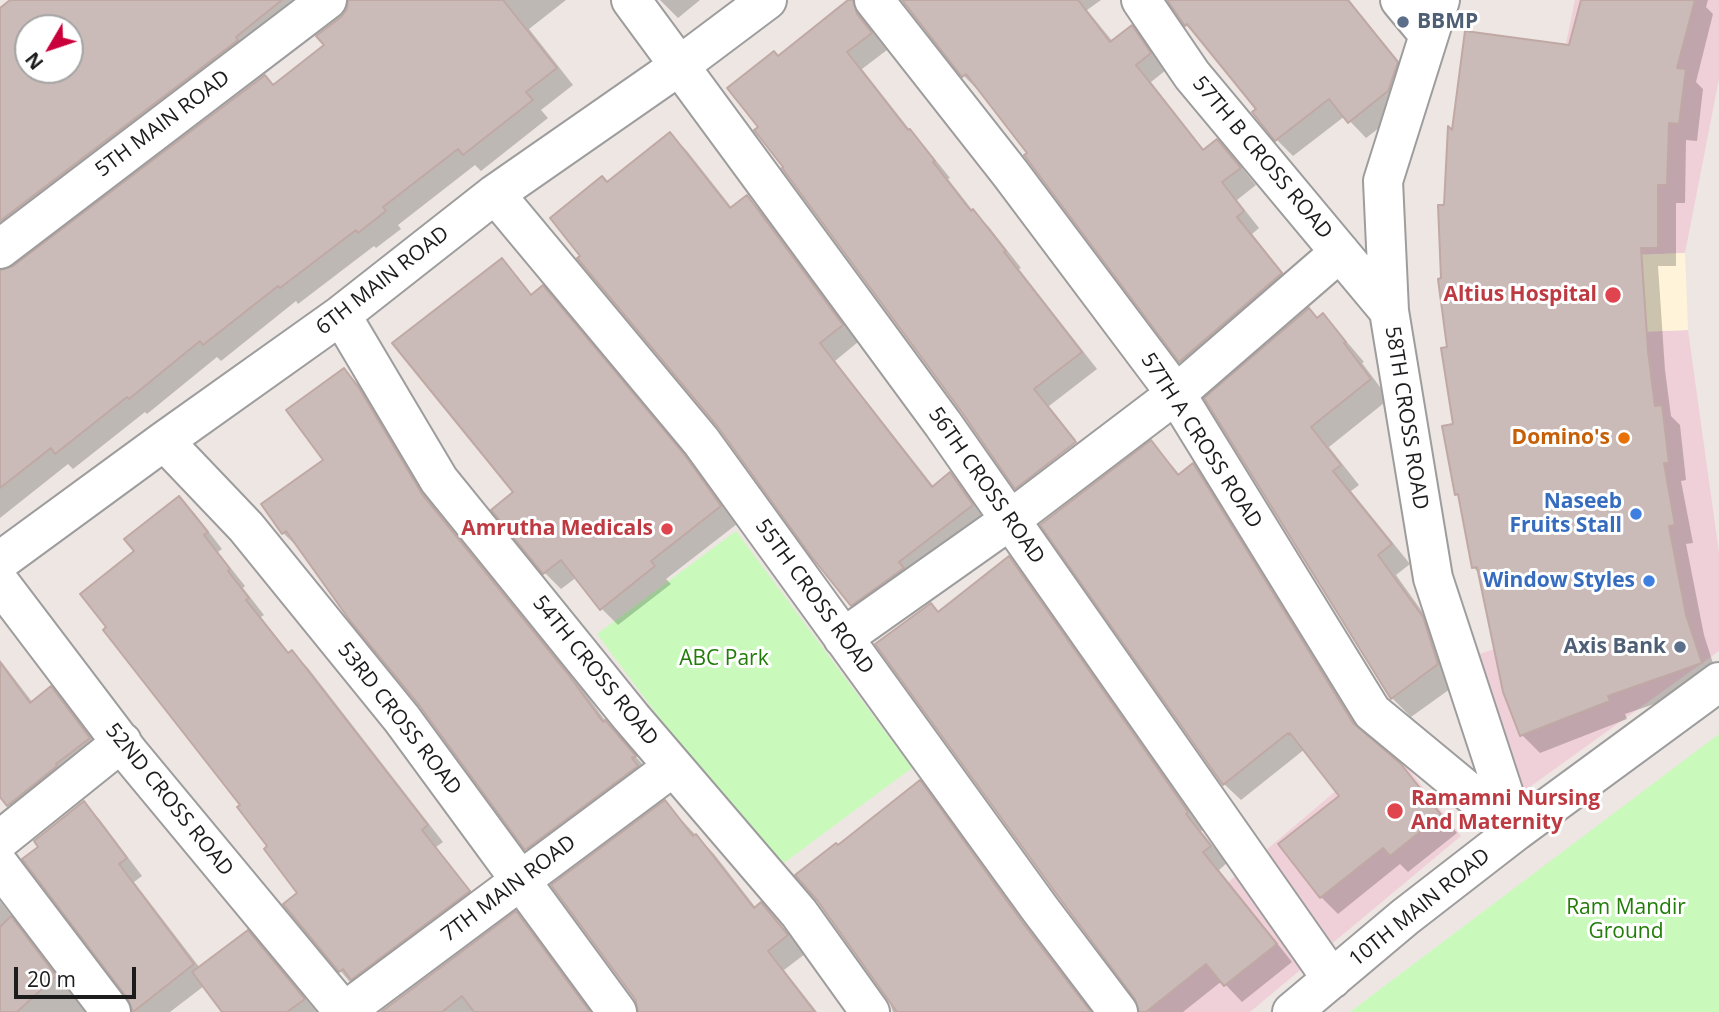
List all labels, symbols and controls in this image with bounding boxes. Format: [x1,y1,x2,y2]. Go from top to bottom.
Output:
place label: BBMP [1417,9,1478,35]
north arrow [14,14,84,84]
marker: BBMP [1395,14,1411,30]
text: N [19,47,49,75]
street label: 5TH MAIN ROAD [91,65,235,183]
street label: 57TH B CROSS ROAD [1187,72,1337,244]
street label: 6TH MAIN ROAD [312,221,454,341]
place label: Altius Hospital [1443,282,1597,308]
marker: Altius Hospital [1603,285,1623,305]
street label: 58TH CROSS ROAD [1379,325,1433,511]
street label: 57TH A CROSS ROAD [1135,349,1267,533]
street label: 56TH CROSS ROAD [923,403,1049,569]
place label: Domino's [1512,425,1610,451]
marker: Domino's [1616,430,1632,446]
place label: Naseeb Fruits Stall [1510,489,1622,539]
marker: Naseeb Fruits Stall [1628,506,1644,522]
street label: 55TH CROSS ROAD [749,515,879,679]
place label: Amrutha Medicals [461,516,653,542]
marker: Amrutha Medicals [659,521,675,537]
place label: Window Styles [1483,568,1635,594]
marker: Window Styles [1641,573,1657,589]
street label: 54TH CROSS ROAD [527,591,663,751]
place label: Axis Bank [1563,634,1666,660]
street label: 53RD CROSS ROAD [332,638,466,800]
marker: Axis Bank [1672,639,1688,655]
park label: ABC Park [679,646,769,672]
street label: 52ND CROSS ROAD [100,718,238,882]
place label: Ramamni Nursing And Maternity [1411,786,1600,836]
marker: Ramamni Nursing And Maternity [1385,801,1405,821]
street label: 7TH MAIN ROAD [437,830,581,948]
street label: 10TH MAIN ROAD [1345,844,1495,972]
park label: Ram Mandir Ground [1566,895,1686,945]
scale bar [18,953,140,997]
text: 20 m [27,965,76,993]

